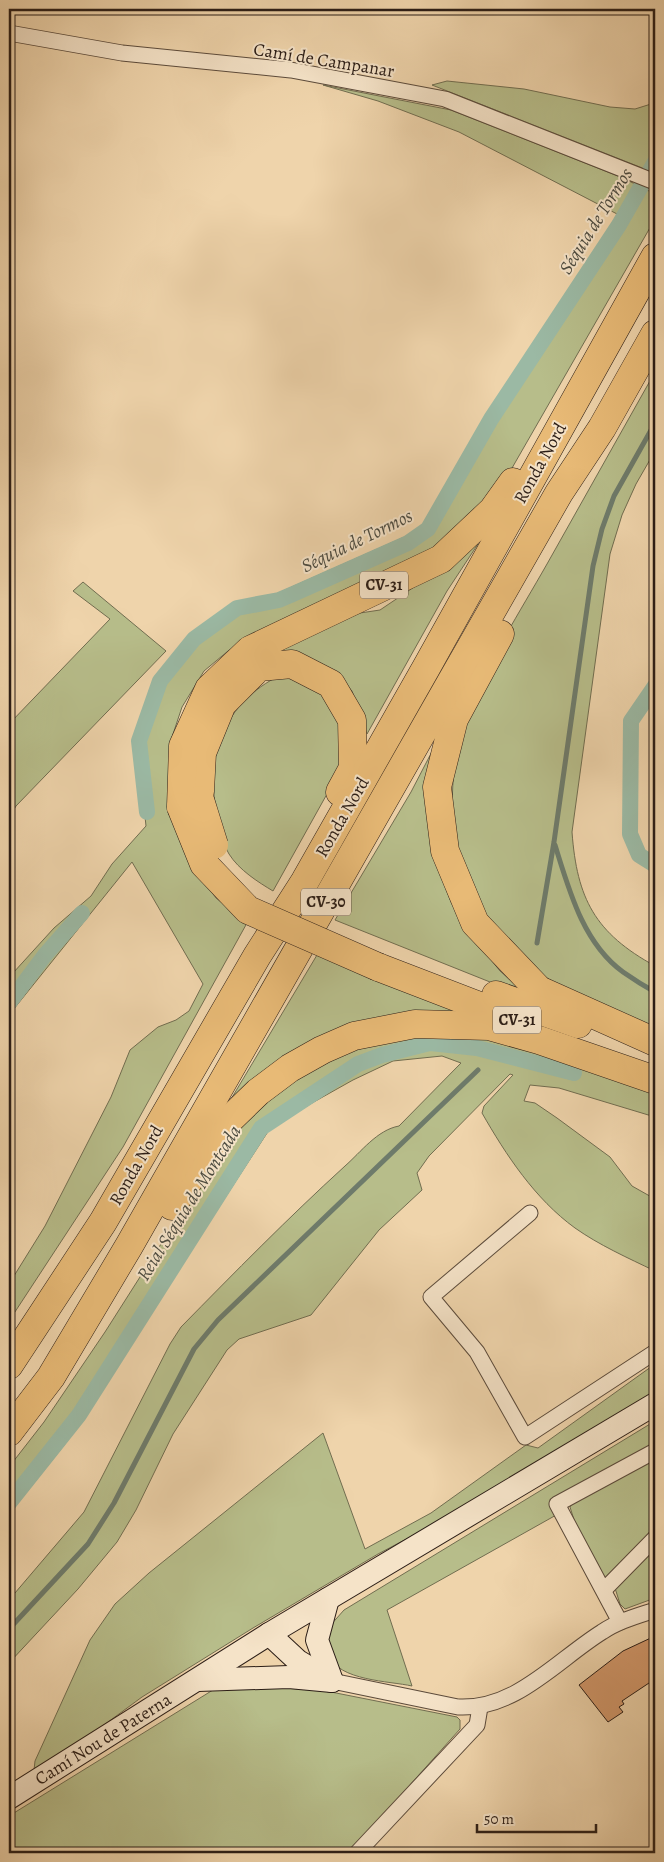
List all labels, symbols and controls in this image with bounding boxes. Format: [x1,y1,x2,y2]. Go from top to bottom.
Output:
street label: Camí de Campanar [252,37,396,83]
water label: Séquia de Tormos [553,162,639,279]
street label: Ronda Nord [508,418,572,508]
water label: Séquia de Tormos [297,503,417,579]
road number: CV-31 [360,572,408,598]
street label: Ronda Nord [309,772,375,861]
road number: CV-30 [301,889,351,916]
road number: CV-31 [493,1006,541,1034]
street label: Ronda Nord [103,1120,169,1209]
water label: Reial Séquia de Montcada [131,1120,247,1286]
street label: Camí Nou de Paterna [30,1687,176,1791]
scale bar [477,1802,595,1834]
text: 50 m [484,1809,514,1829]

